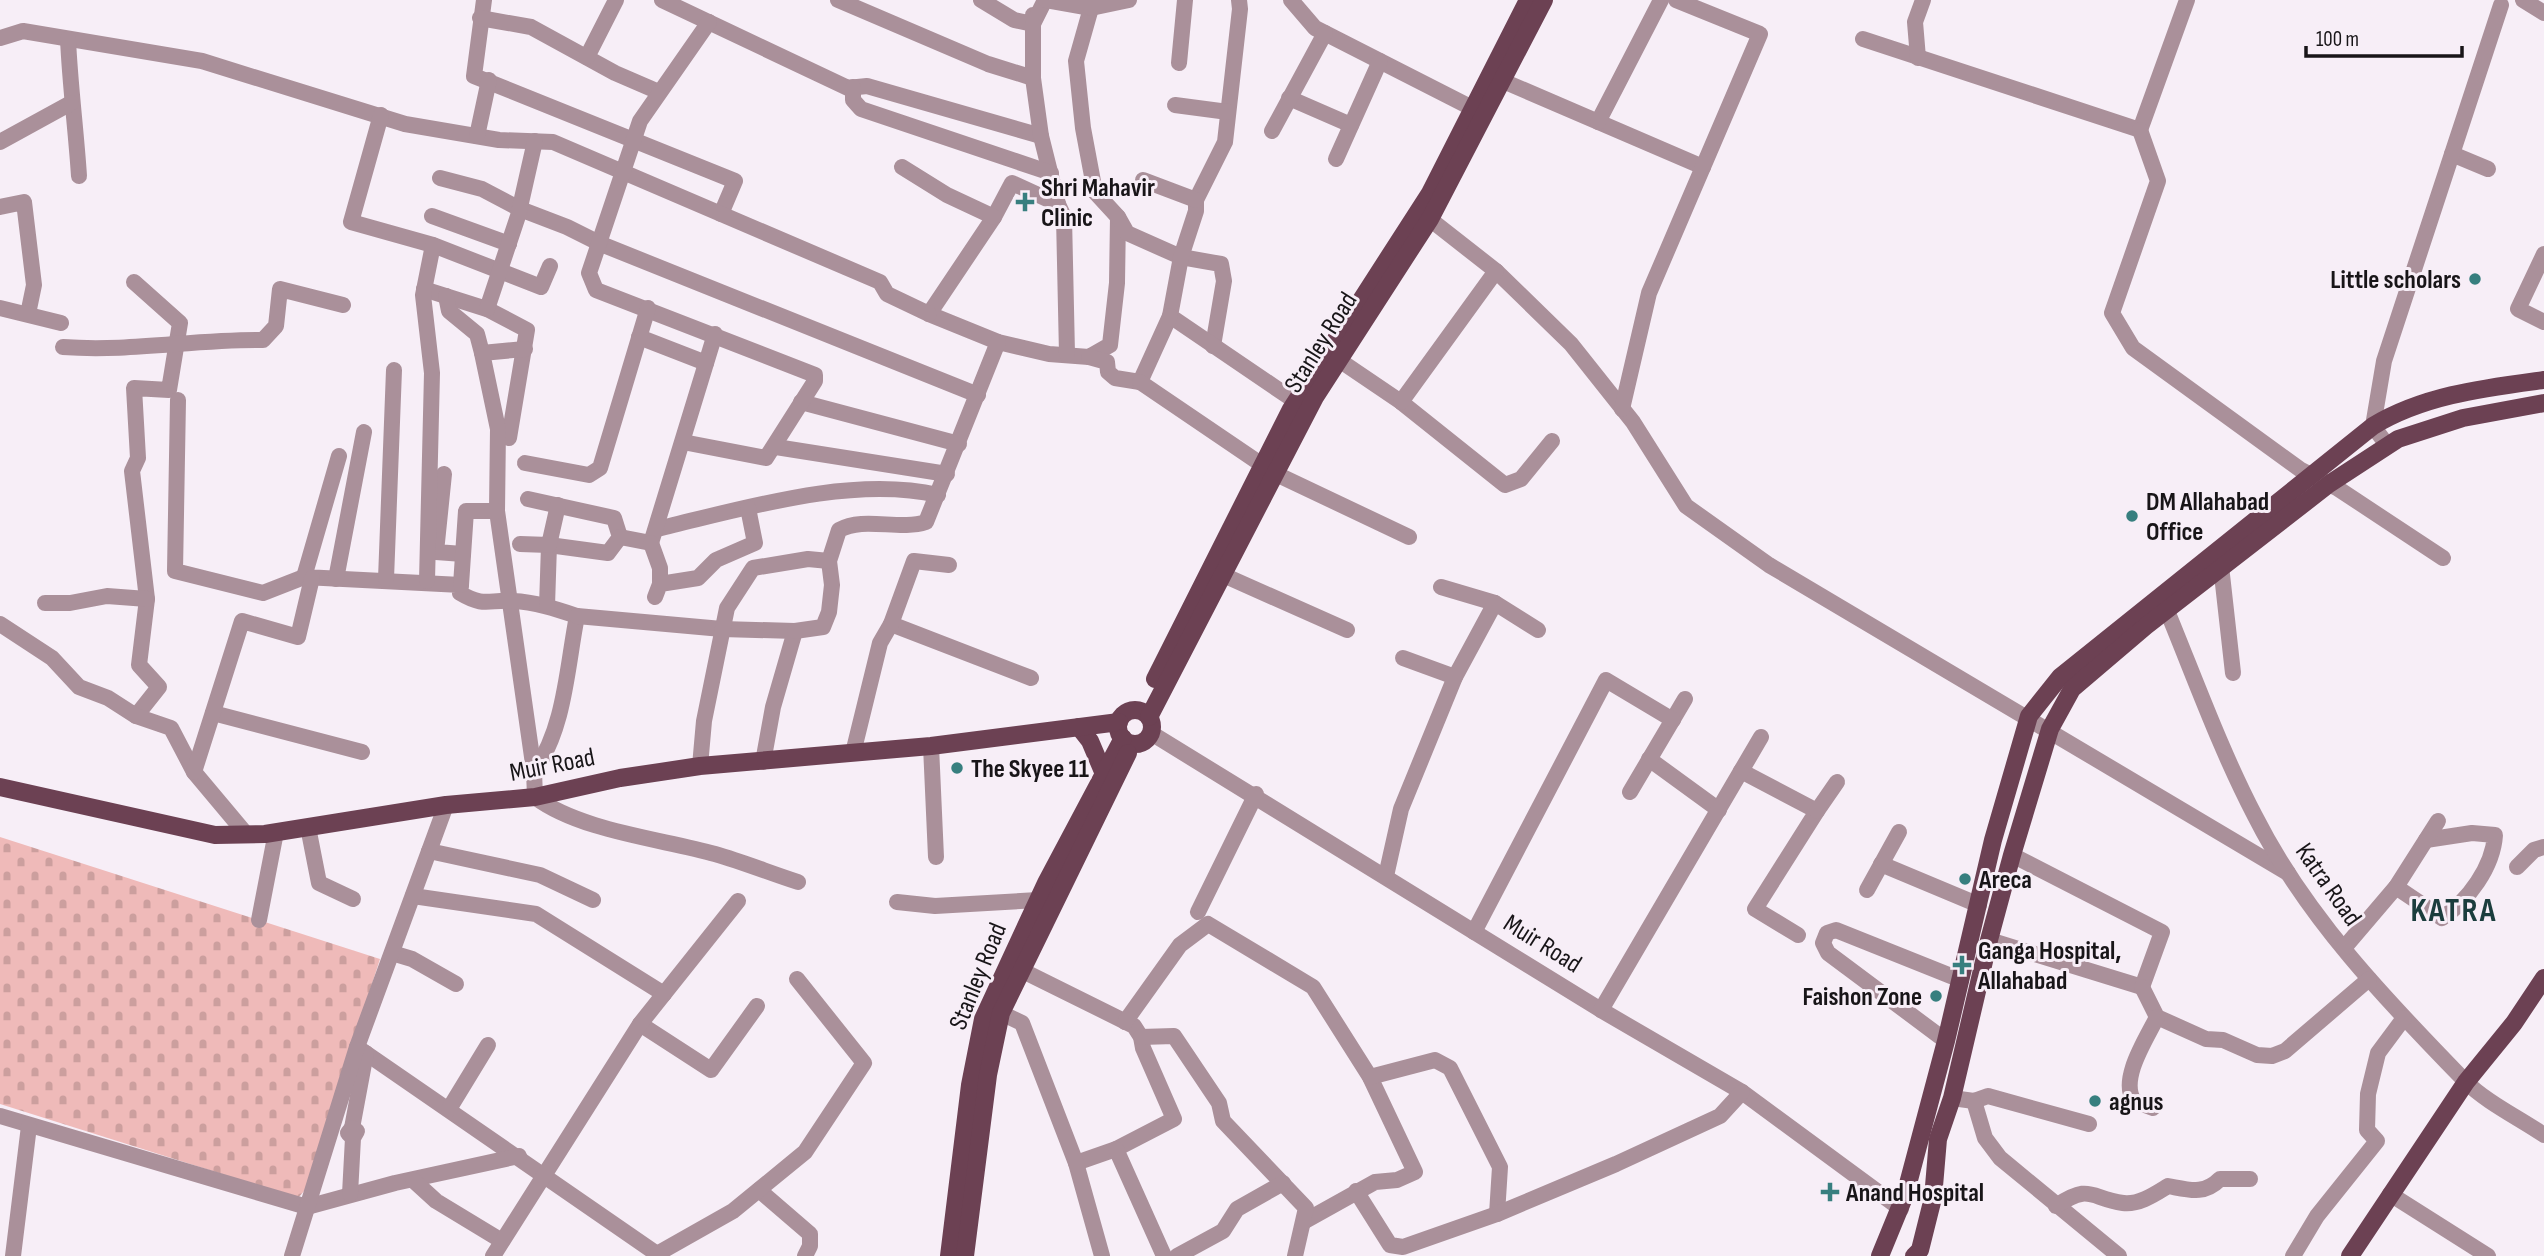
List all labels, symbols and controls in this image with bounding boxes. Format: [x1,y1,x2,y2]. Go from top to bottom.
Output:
scale bar [2306,14,2462,58]
text: 100 m [2316,27,2359,52]
place label: Shri Mahavir Clinic [1041,173,1155,234]
marker: Shri Mahavir Clinic [1015,192,1035,212]
place label: Little scholars [2330,265,2461,296]
marker: Little scholars [2467,271,2483,287]
street label: Stanley Road [1278,287,1364,399]
place label: DM Allahabad Office [2146,487,2269,548]
marker: DM Allahabad Office [2124,508,2140,524]
street label: Muir Road [507,742,597,789]
place label: The Skyee 11 [971,754,1089,785]
marker: The Skyee 11 [949,760,965,776]
street label: Katra Road [2288,837,2367,932]
place label: Areca [1978,865,2032,896]
marker: Areca [1957,871,1973,887]
district label: KATRA [2411,891,2497,931]
street label: Muir Road [1497,908,1587,980]
street label: Stanley Road [943,919,1014,1035]
place label: Ganga Hospital, Allahabad [1977,936,2121,997]
marker: Ganga Hospital, Allahabad [1952,955,1972,975]
place label: Faishon Zone [1803,982,1922,1013]
marker: Faishon Zone [1928,988,1944,1004]
place label: agnus [2109,1087,2164,1118]
marker: agnus [2087,1093,2103,1109]
place label: Anand Hospital [1845,1178,1984,1209]
marker: Anand Hospital [1820,1182,1840,1202]

